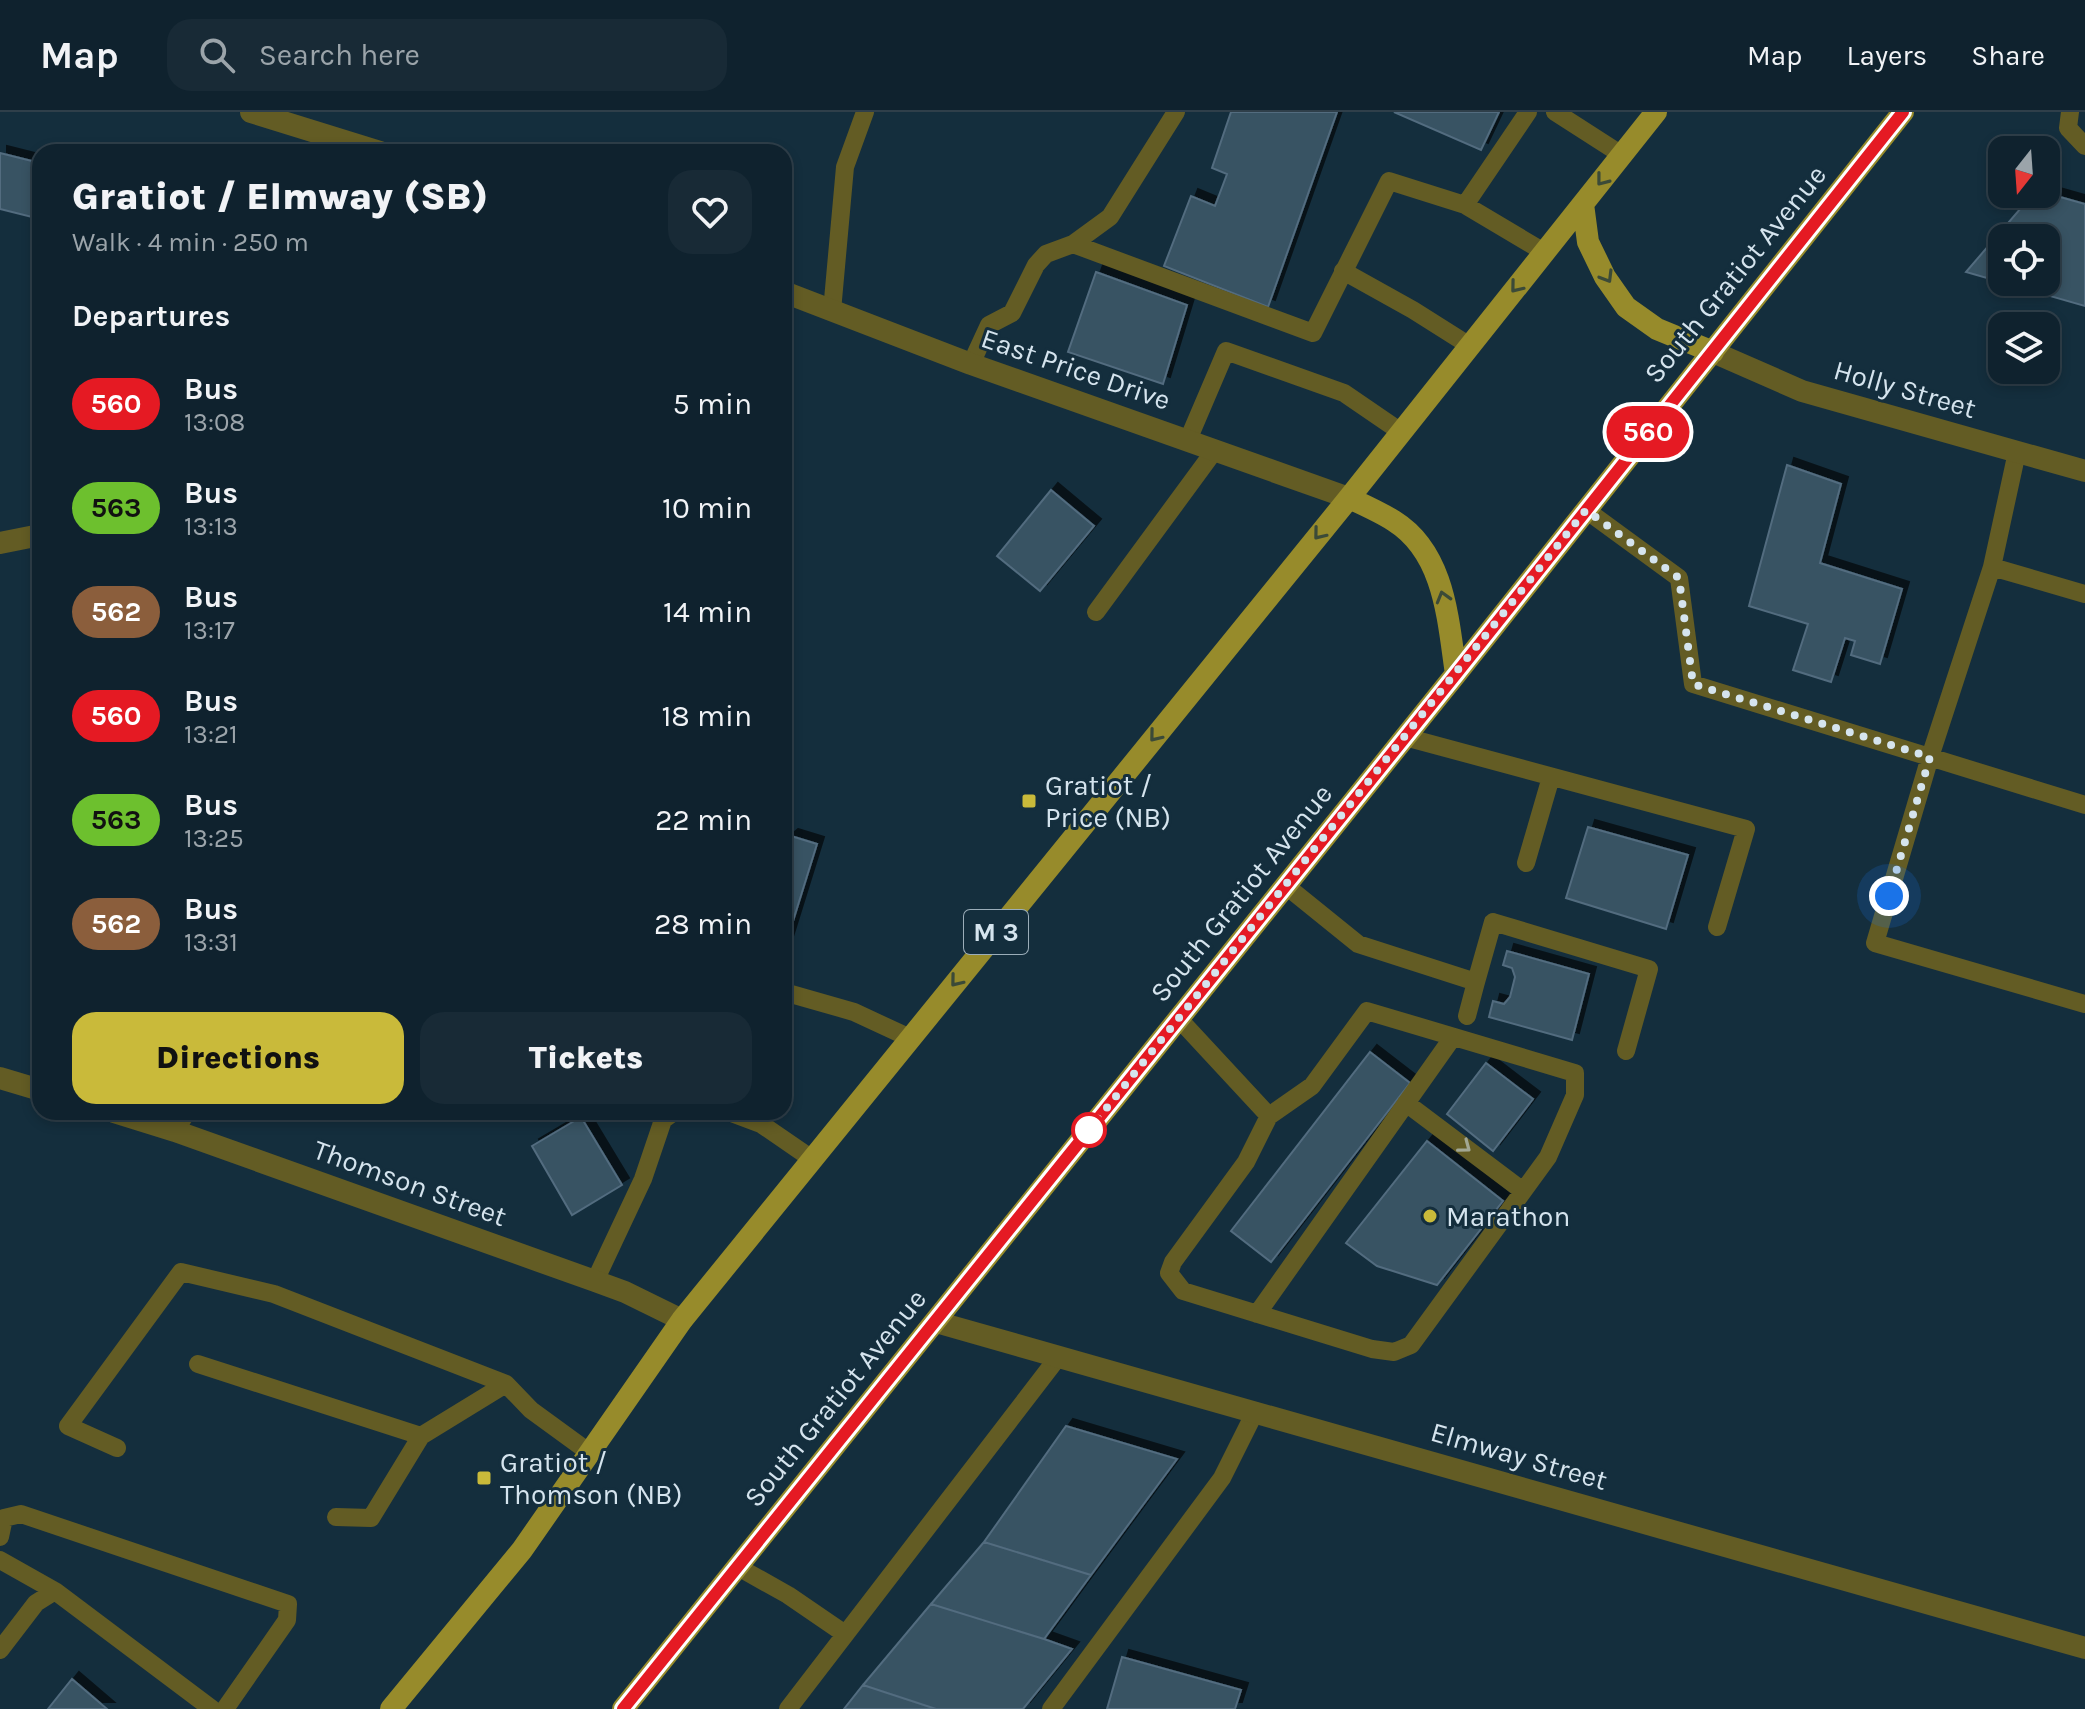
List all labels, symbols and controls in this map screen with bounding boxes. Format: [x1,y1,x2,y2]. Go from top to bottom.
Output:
search box [167,19,727,91]
text: Map [40,33,119,78]
icon: search [195,33,239,77]
text: Search here [259,37,420,73]
text: Map [1747,39,1802,72]
text: Layers [1846,39,1927,72]
text: Share [1971,39,2045,72]
north arrow [1988,136,2060,208]
map controls [1988,136,2060,384]
street label: South Gratiot Avenue [1637,159,1833,389]
button: heart [668,170,752,254]
one-way arrow [1597,171,1612,185]
text: Gratiot / Elmway (SB) [72,174,488,219]
button: locate [1988,224,2060,296]
text: Walk · 4 min · 250 m [72,227,309,258]
one-way arrow [1597,268,1613,283]
one-way arrow [1512,278,1526,293]
text: Departures [72,298,230,334]
button: layers [1988,312,2060,384]
street label: East Price Drive [977,321,1175,417]
street label: Holly Street [1830,353,1980,425]
text: Bus [184,371,238,407]
text: 5 min [673,386,752,422]
text: 560 [90,387,142,420]
line badge: 560 [1602,406,1694,458]
text: 13:08 [184,407,245,438]
text: 560 [1622,415,1674,448]
text: Bus [184,475,238,511]
text: 10 min [662,490,752,526]
text: 563 [91,491,141,524]
text: 13:13 [184,511,238,542]
one-way arrow [1314,525,1329,539]
text: Bus [184,579,238,615]
one-way arrow [1436,590,1452,604]
text: 14 min [663,594,752,630]
text: 562 [91,595,141,628]
text: 13:17 [184,615,235,646]
text: Bus [184,683,238,719]
text: 18 min [661,698,752,734]
text: 560 [90,699,142,732]
text: 13:21 [184,719,238,750]
one-way arrow [1150,727,1165,741]
place label: Gratiot / Price (NB) [1045,769,1171,834]
street label: South Gratiot Avenue [1143,778,1339,1008]
text: Bus [184,787,238,823]
marker: Gratiot / Price (NB) [1020,792,1038,810]
text: 22 min [655,802,752,838]
text: 563 [91,803,141,836]
text: 13:25 [184,823,244,854]
your location [1869,876,1909,916]
text: Bus [184,891,238,927]
text: 28 min [654,906,752,942]
text: 562 [91,907,141,940]
road number: M 3 [964,910,1028,954]
text: 13:31 [184,927,238,958]
one-way arrow [951,972,966,986]
button: Directions [72,1012,404,1104]
button: Tickets [420,1012,752,1104]
unlabelled marker [1072,1113,1106,1147]
street label: Thomson Street [309,1133,511,1233]
one-way arrow [1456,1138,1470,1152]
place label: Marathon [1446,1200,1570,1233]
marker: Marathon [1421,1207,1439,1225]
street label: South Gratiot Avenue [737,1283,933,1513]
street label: Elmway Street [1427,1415,1611,1497]
place label: Gratiot / Thomson (NB) [500,1446,682,1511]
marker: Gratiot / Thomson (NB) [475,1469,493,1487]

